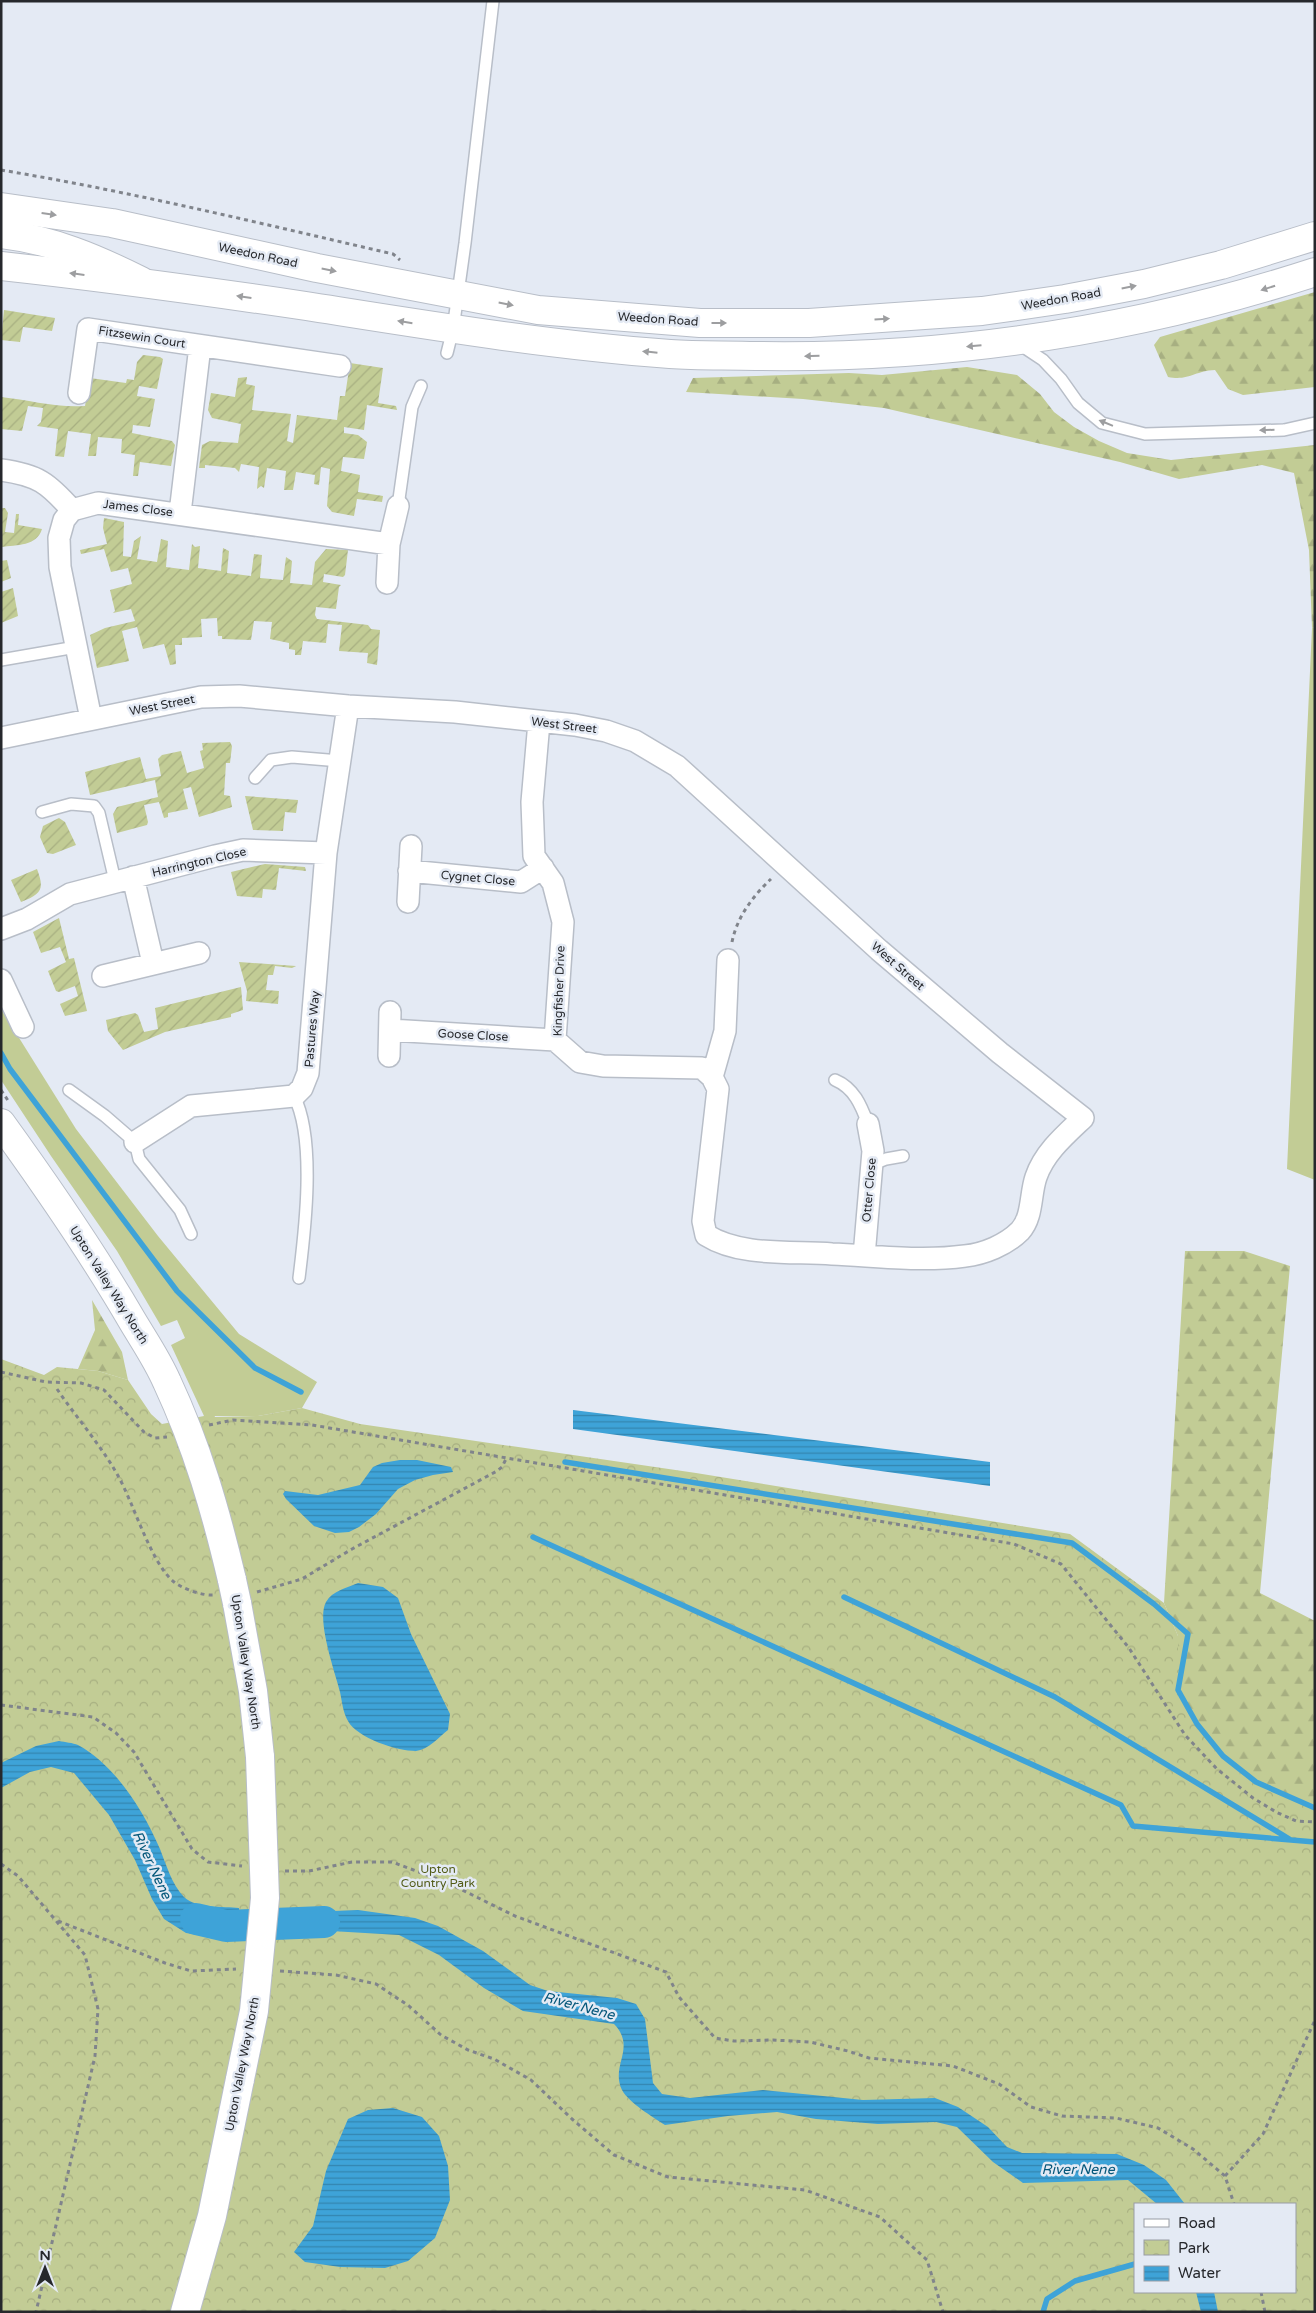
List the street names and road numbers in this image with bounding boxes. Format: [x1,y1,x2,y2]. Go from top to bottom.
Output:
street label: Weedon Road [217,240,299,270]
street label: Weedon Road [1020,285,1102,313]
street label: Weedon Road [617,309,699,329]
street label: Fitzsewin Court [97,323,187,351]
street label: James Close [102,497,174,519]
street label: West Street [128,692,196,718]
street label: West Street [530,714,598,736]
street label: Harrington Close [151,844,248,880]
street label: Cygnet Close [440,868,516,888]
street label: West Street [868,939,928,993]
street label: Kingfisher Drive [550,945,568,1037]
street label: Pastures Way [302,990,322,1068]
street label: Goose Close [437,1026,509,1044]
street label: Otter Close [859,1157,879,1223]
street label: Upton Valley Way North [67,1223,151,1347]
street label: Upton Valley Way North [228,1594,264,1730]
street label: Upton Valley Way North [222,1996,262,2132]

